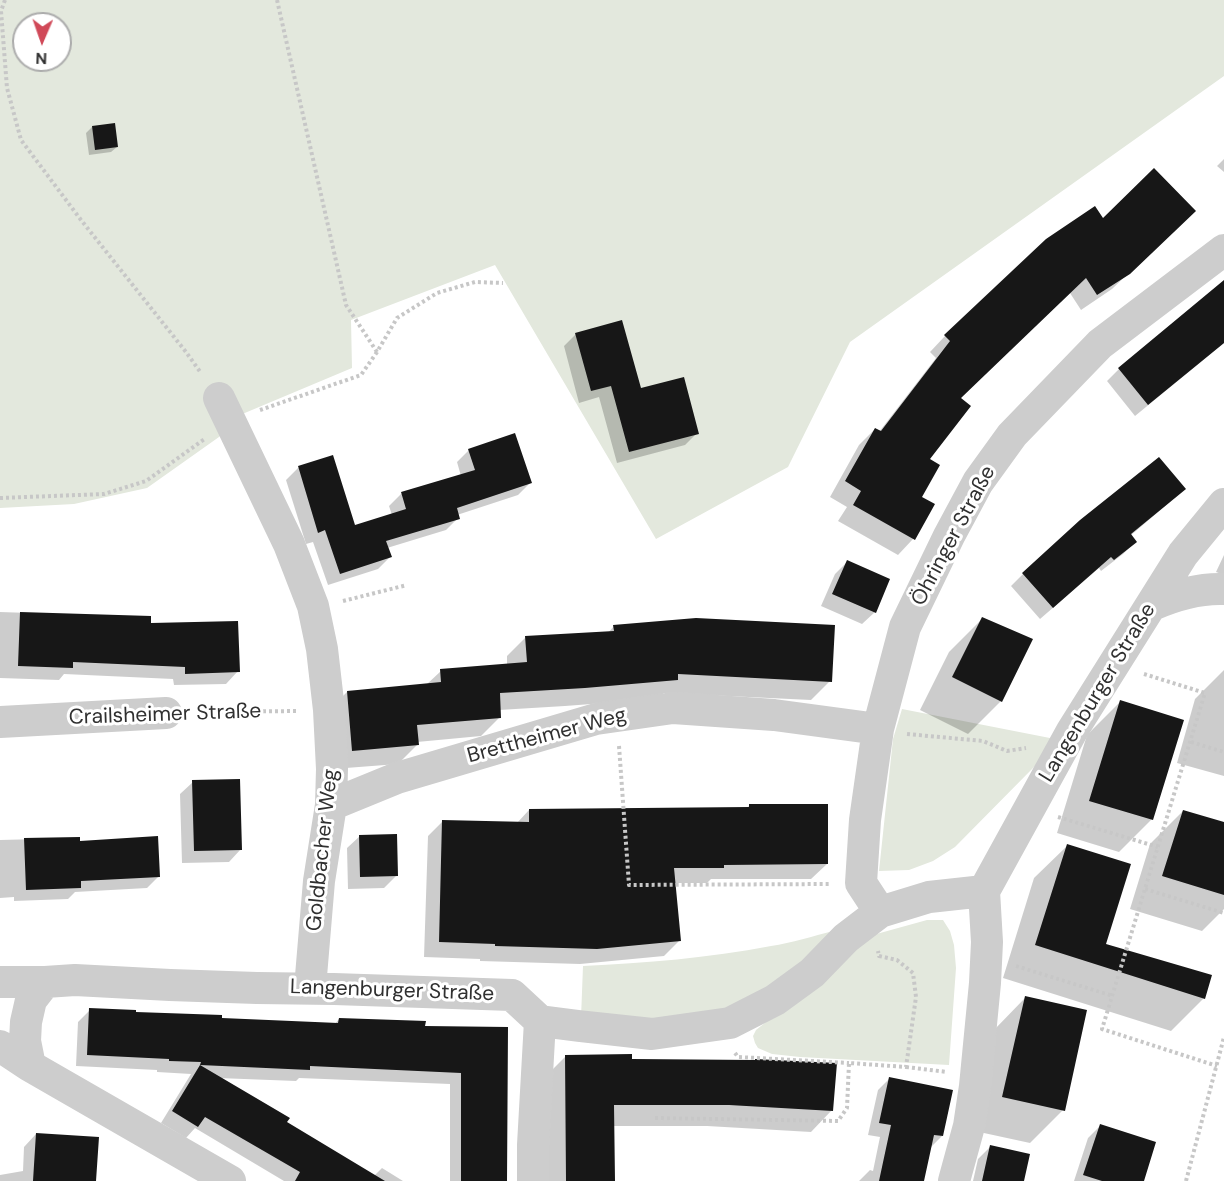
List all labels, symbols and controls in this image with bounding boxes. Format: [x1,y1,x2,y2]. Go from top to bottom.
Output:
north arrow [12,12,72,72]
text: N [35,48,48,69]
street label: Öhringer Straße [907,462,1001,610]
street label: Langenburger Straße [1035,599,1161,787]
street label: Crailsheimer Straße [68,699,262,731]
street label: Brettheimer Weg [465,703,629,769]
street label: Goldbacher Weg [302,768,344,932]
street label: Langenburger Straße [290,975,494,1007]

